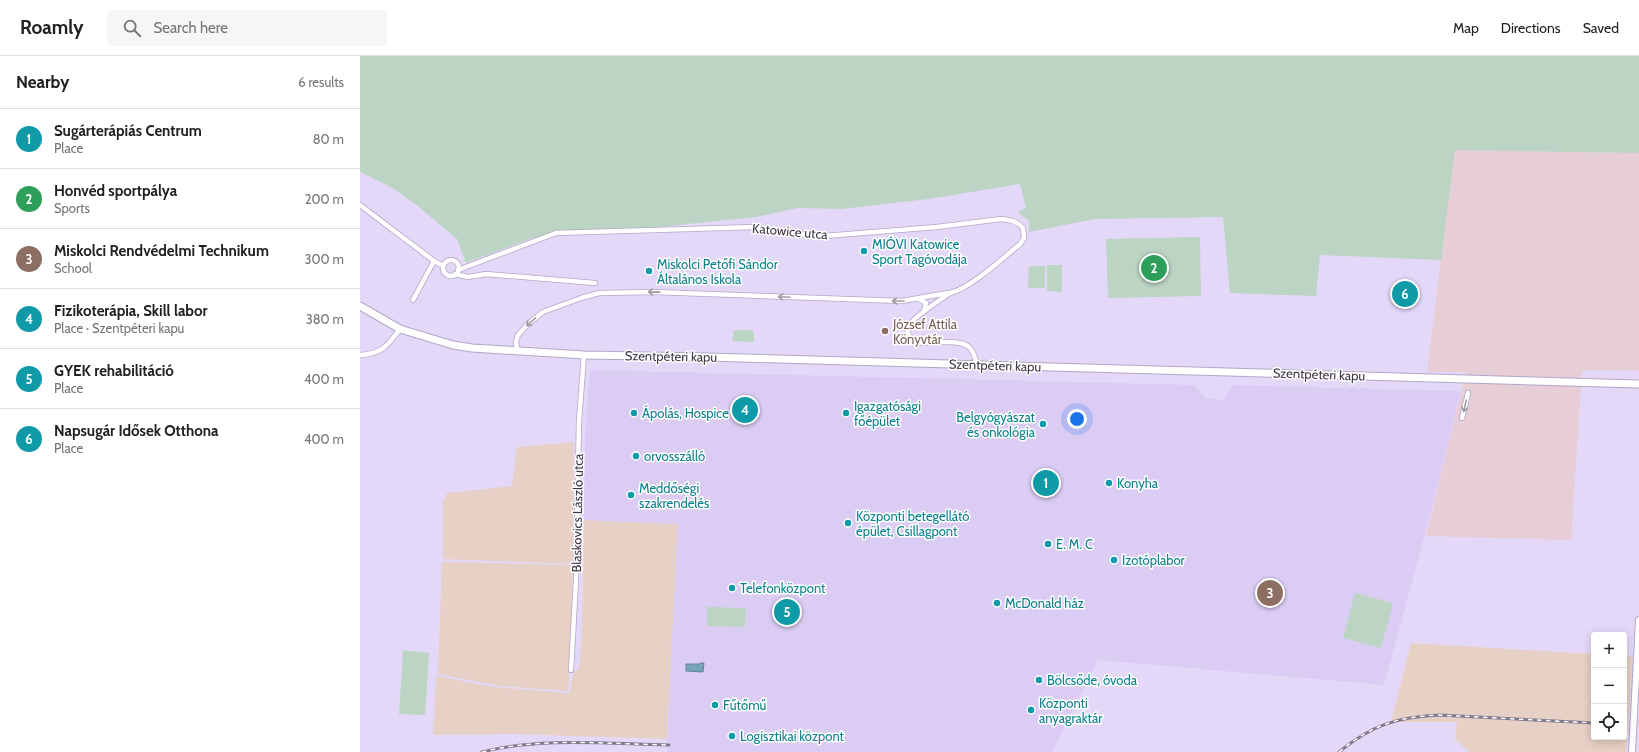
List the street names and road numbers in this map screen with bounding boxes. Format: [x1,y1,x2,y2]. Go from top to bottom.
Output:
street label: Katowice utca [752,220,829,242]
street label: Szentpéteri kapu [625,347,717,365]
street label: Szentpéteri kapu [949,355,1042,375]
street label: Szentpéteri kapu [1273,364,1366,384]
street label: Blaskovics László utca [568,453,586,573]

